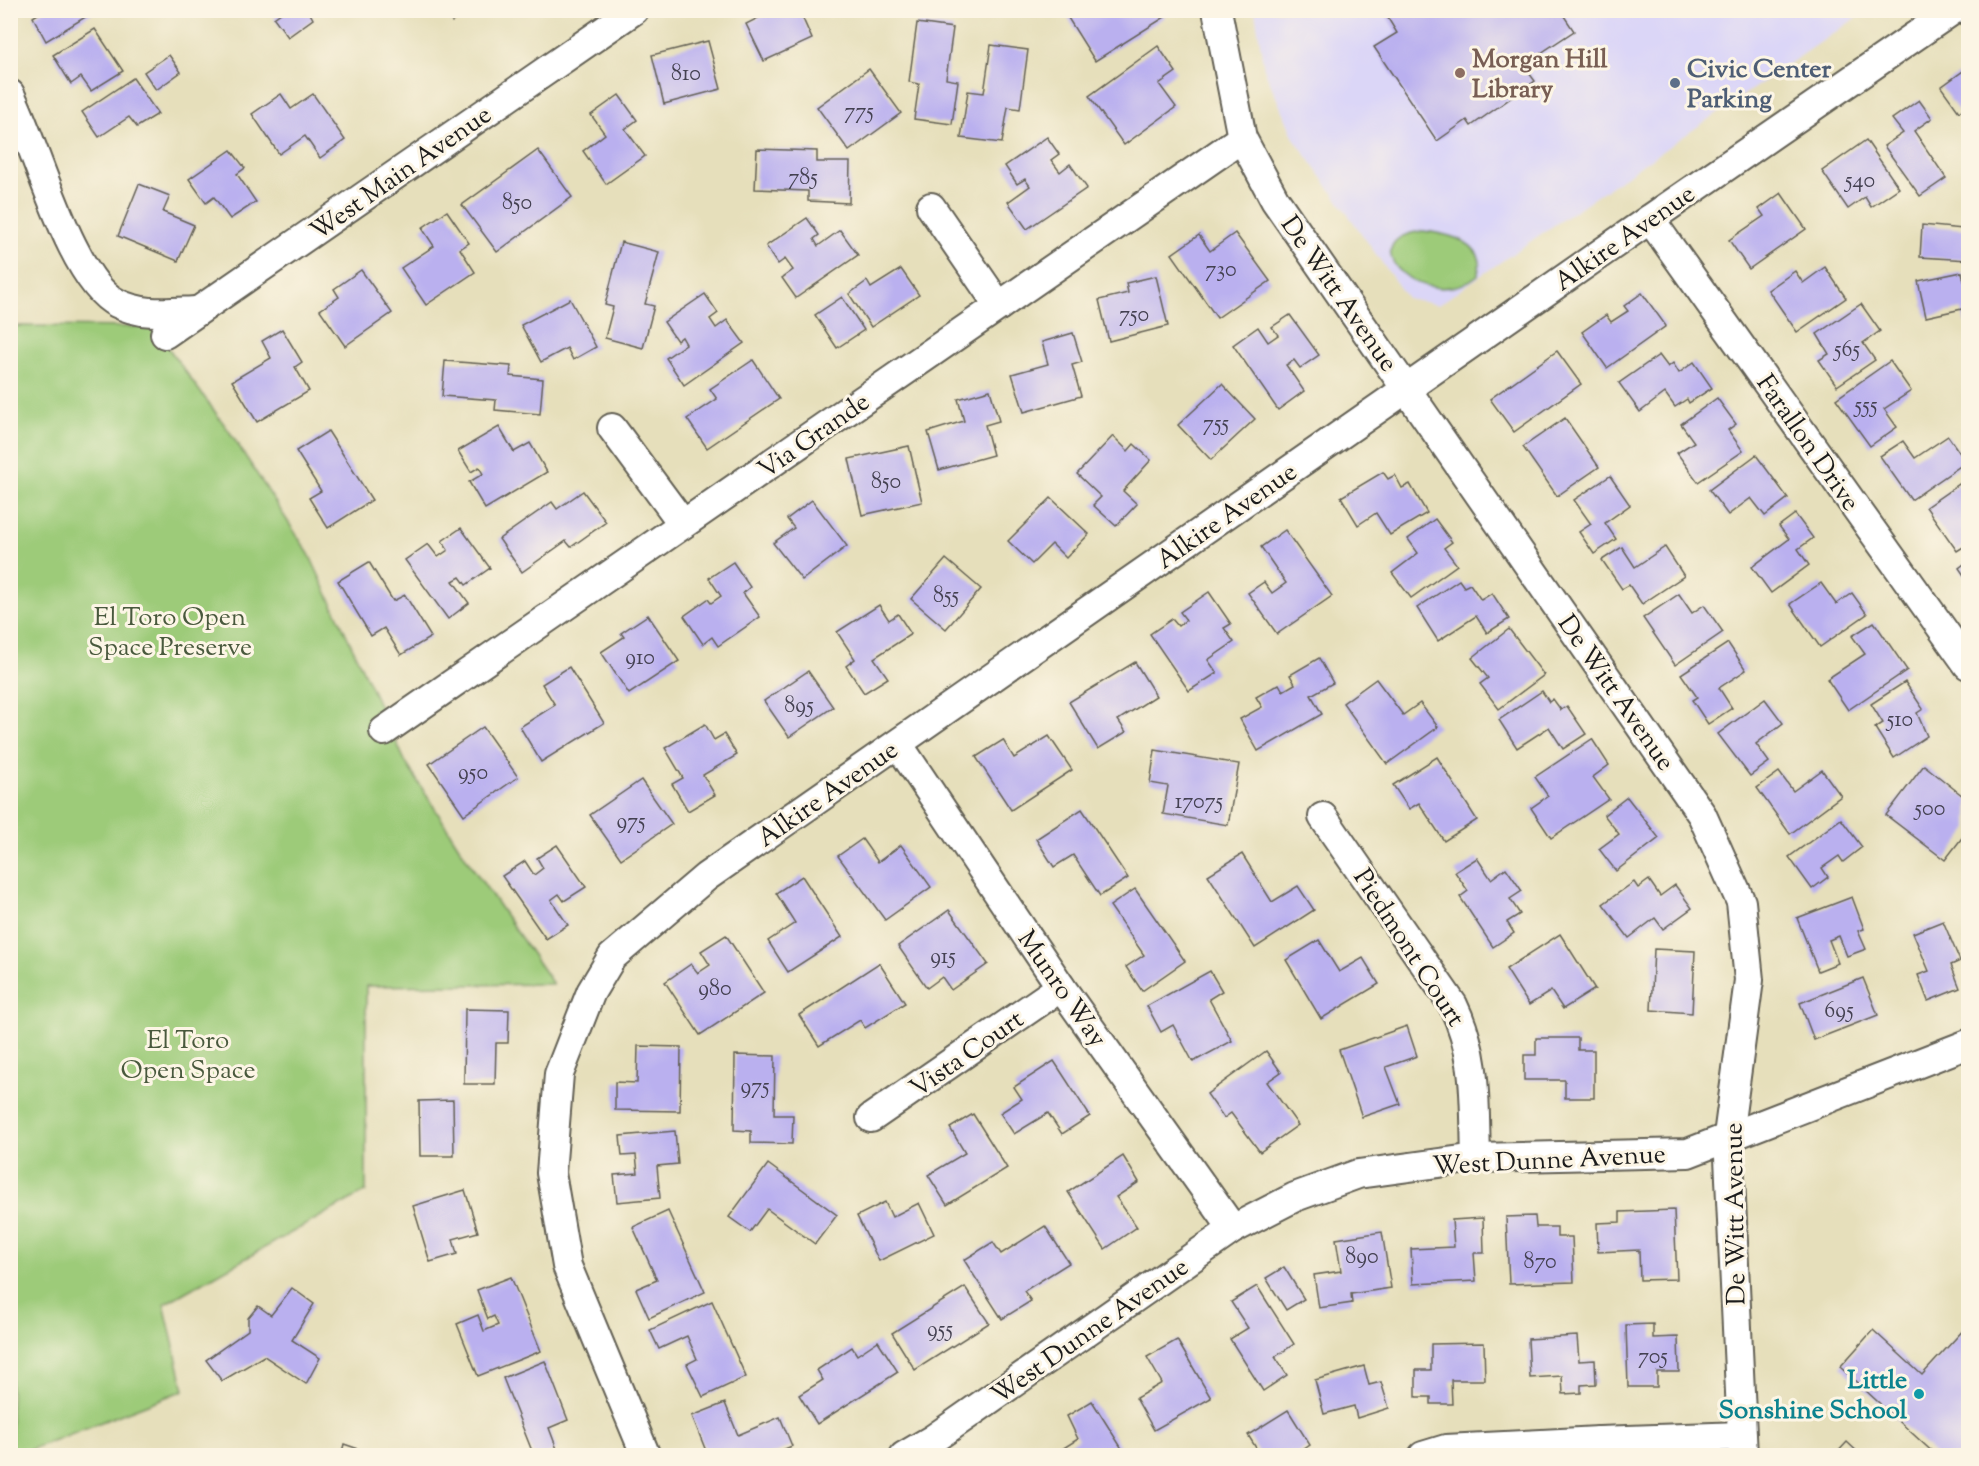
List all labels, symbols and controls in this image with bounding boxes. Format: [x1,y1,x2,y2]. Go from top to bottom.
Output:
place label: Morgan Hill Library [1472,42,1608,109]
place label: Civic Center Parking [1687,52,1831,119]
house number: 810 [671,59,701,91]
marker: Morgan Hill Library [1453,66,1467,80]
marker: Civic Center Parking [1668,76,1682,90]
street label: West Main Avenue [303,97,500,251]
house number: 775 [844,97,874,129]
house number: 785 [788,163,818,195]
house number: 540 [1843,166,1875,198]
street label: Alkire Avenue [1548,177,1703,301]
house number: 850 [502,188,532,220]
street label: De Witt Avenue [1270,209,1406,380]
house number: 730 [1205,255,1237,287]
house number: 750 [1119,300,1149,332]
house number: 565 [1832,335,1860,367]
street label: Farallon Drive [1746,368,1868,519]
street label: Via Grande [751,385,878,489]
house number: 555 [1853,391,1878,423]
house number: 755 [1203,409,1230,441]
street label: Alkire Avenue [1150,455,1305,579]
house number: 850 [871,467,901,499]
house number: 855 [933,581,960,613]
park label: El Toro Open Space Preserve [88,600,252,667]
street label: De Witt Avenue [1547,608,1683,779]
house number: 910 [625,643,655,675]
house number: 895 [784,691,814,723]
house number: 510 [1885,705,1913,737]
street label: Alkire Avenue [751,733,906,857]
house number: 950 [458,758,488,790]
house number: 17075 [1175,787,1224,819]
house number: 500 [1913,794,1945,826]
house number: 975 [616,807,646,839]
street label: Piedmont Court [1343,862,1473,1035]
street label: Munro Way [1007,924,1115,1055]
house number: 915 [930,942,956,974]
house number: 980 [698,974,732,1006]
house number: 695 [1824,996,1854,1028]
street label: Vista Court [903,1002,1032,1108]
park label: El Toro Open Space [120,1023,256,1090]
house number: 975 [740,1072,770,1104]
street label: De Witt Avenue [1716,1122,1757,1306]
street label: West Dunne Avenue [1431,1137,1667,1186]
house number: 890 [1345,1242,1379,1274]
house number: 870 [1523,1247,1557,1279]
street label: West Dunne Avenue [984,1250,1197,1414]
house number: 955 [927,1315,954,1347]
house number: 705 [1638,1342,1668,1374]
place label: Little Sonshine School [1719,1363,1908,1430]
marker: Little Sonshine School [1912,1387,1926,1401]

